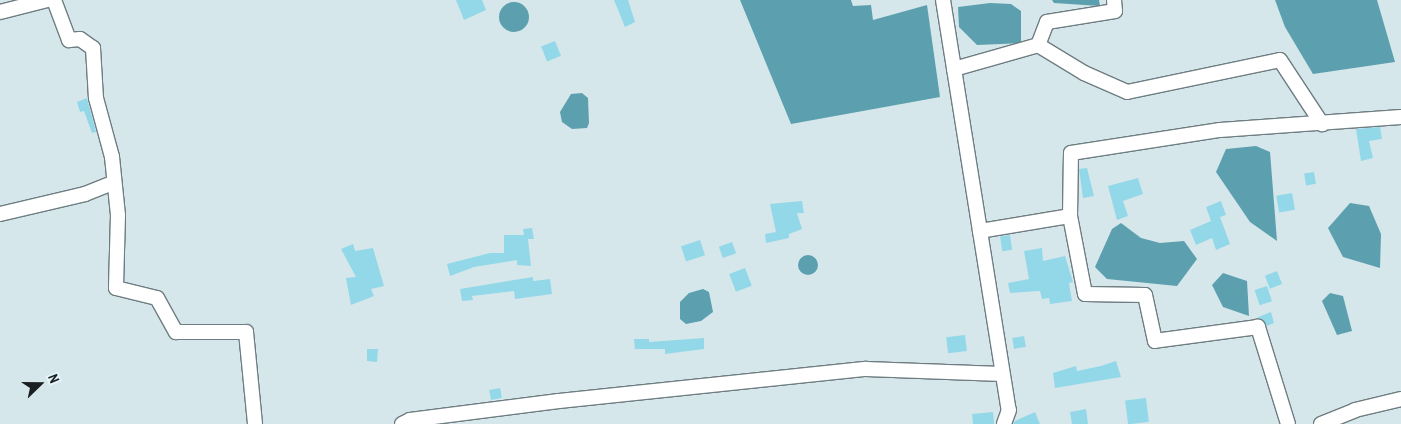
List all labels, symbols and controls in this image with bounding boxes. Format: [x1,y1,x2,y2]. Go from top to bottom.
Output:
north arrow [15,359,65,409]
text: N [44,371,64,386]

